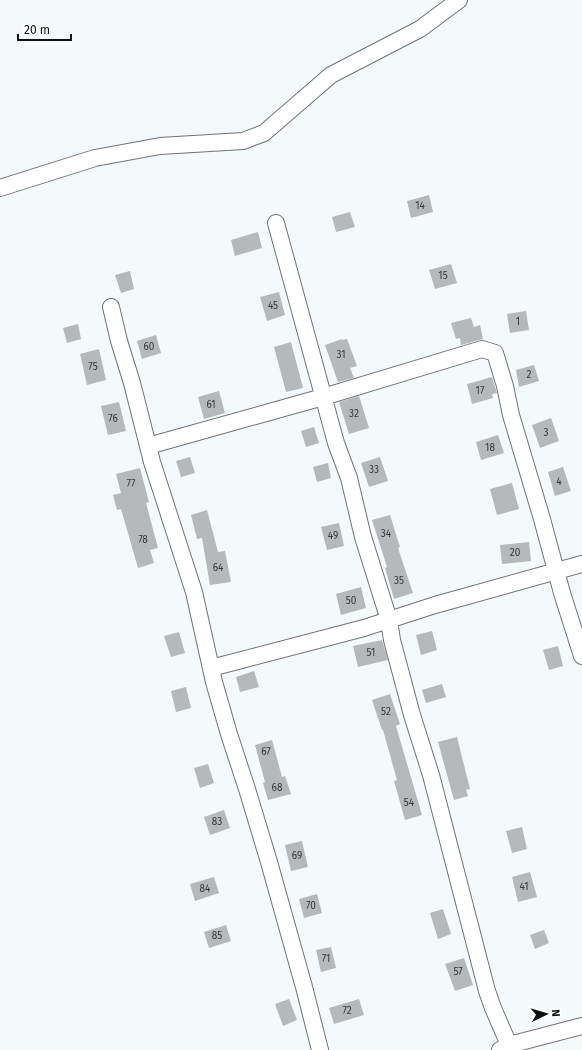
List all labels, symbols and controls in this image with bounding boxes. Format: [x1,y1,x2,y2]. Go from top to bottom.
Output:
scale bar [18,16,71,42]
text: 20 m [24,23,50,37]
house number: 14 [415,200,426,212]
house number: 15 [438,270,448,282]
house number: 45 [268,300,278,312]
house number: 1 [516,316,520,328]
house number: 60 [144,341,155,353]
house number: 31 [336,349,346,361]
house number: 75 [88,361,98,373]
house number: 2 [527,369,532,381]
house number: 17 [476,385,485,397]
house number: 61 [206,399,216,411]
house number: 32 [349,408,359,420]
house number: 76 [108,413,118,425]
house number: 3 [544,427,549,439]
house number: 18 [485,442,495,454]
house number: 33 [369,464,379,476]
house number: 4 [556,476,562,488]
house number: 77 [127,478,136,490]
house number: 34 [381,528,392,540]
house number: 49 [328,530,338,542]
house number: 78 [138,534,148,546]
house number: 20 [510,547,521,559]
house number: 64 [213,562,224,574]
house number: 35 [394,575,404,587]
house number: 50 [346,595,357,607]
house number: 51 [367,647,375,659]
house number: 52 [381,706,391,718]
house number: 67 [261,746,271,758]
house number: 68 [272,782,283,794]
house number: 54 [404,797,415,809]
house number: 83 [212,816,222,828]
house number: 69 [292,850,302,862]
house number: 41 [519,881,529,893]
house number: 84 [200,883,211,895]
house number: 70 [306,900,316,912]
house number: 85 [212,930,222,942]
house number: 71 [322,953,330,965]
house number: 57 [453,966,463,978]
north arrow [526,994,566,1034]
house number: 72 [342,1005,352,1017]
text: N [549,1009,562,1017]

